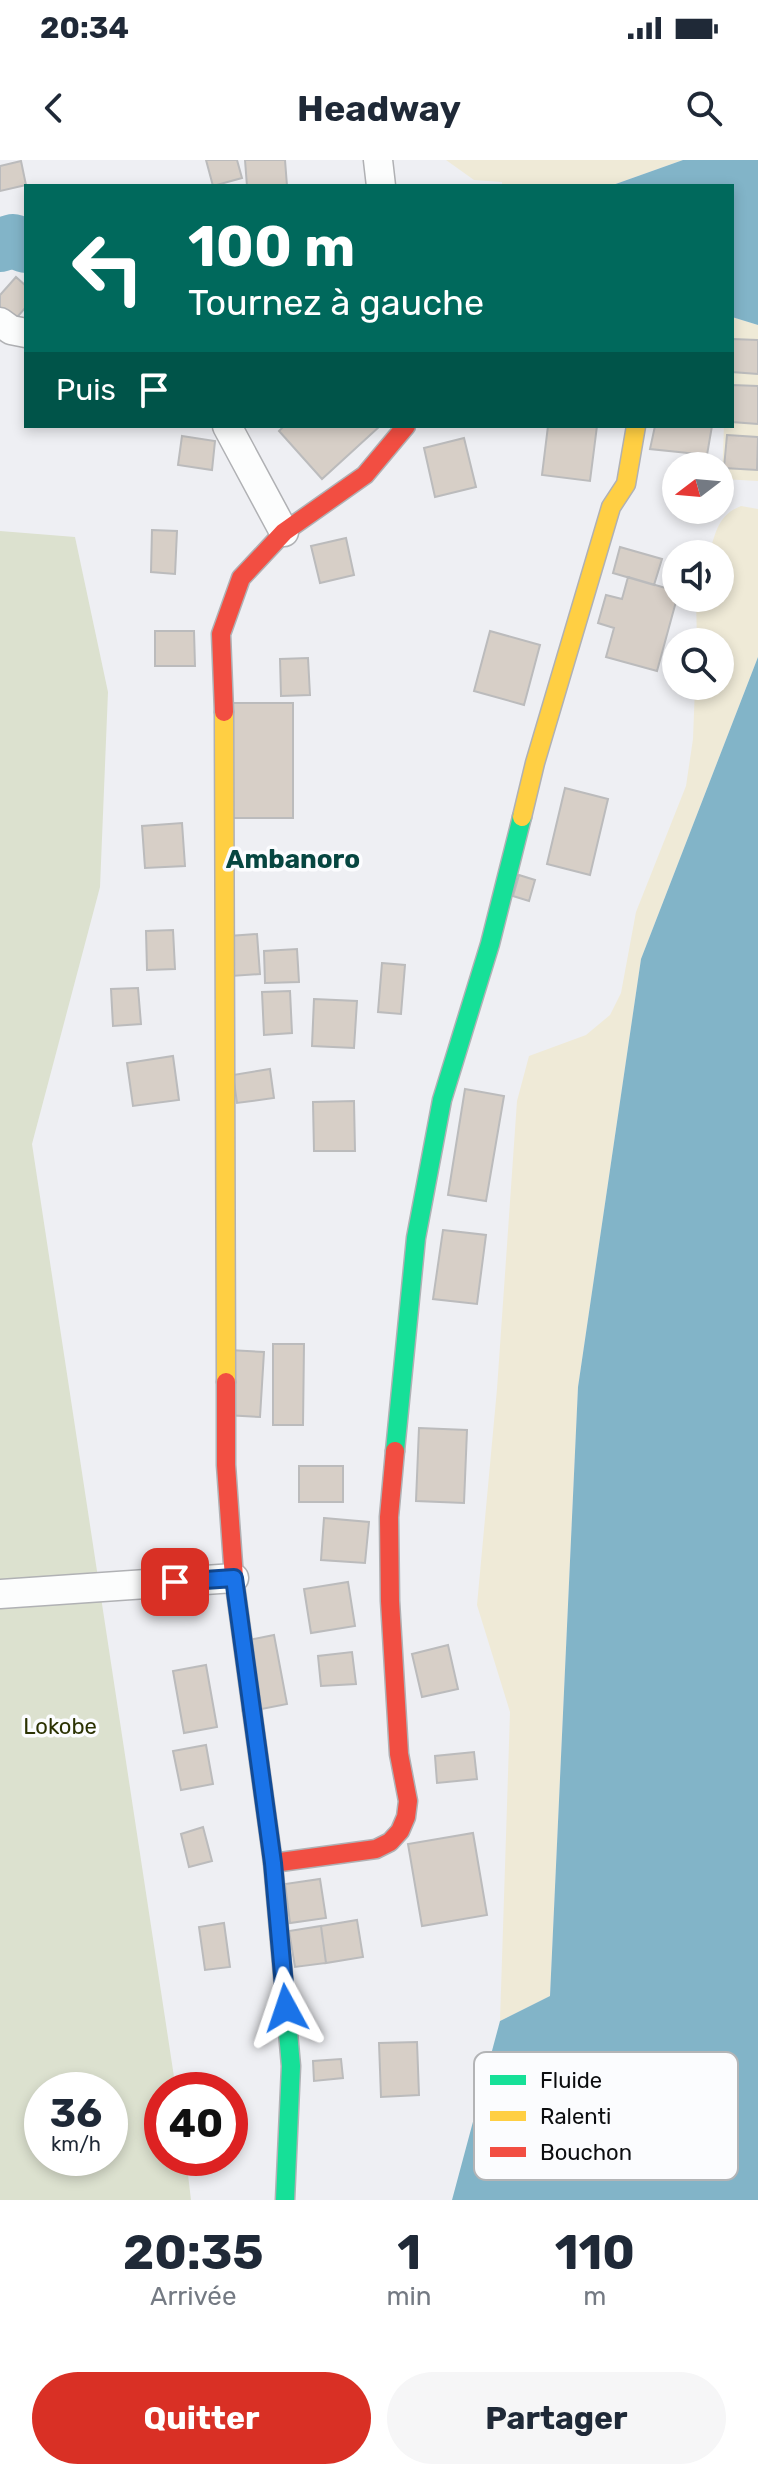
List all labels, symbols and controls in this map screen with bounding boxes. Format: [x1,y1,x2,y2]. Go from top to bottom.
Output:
text: 20:34 [40,10,129,46]
icon: back [32,86,76,130]
icon: search [682,86,726,130]
text: Headway [297,87,461,130]
text: 100 m [188,214,355,280]
icon: left [56,216,160,320]
text: Tournez à gauche [188,281,484,324]
icon: arrive [132,368,176,412]
text: Puis [56,372,116,408]
north arrow [662,452,734,524]
map controls [662,452,734,700]
button: sound [662,540,734,612]
button: search [662,628,734,700]
district label: Ambanoro [226,844,360,875]
pin [141,1548,209,1616]
icon: arrive [153,1560,197,1604]
park label: Lokobe [23,1713,97,1740]
position arrow [244,1966,328,2050]
legend [474,2052,738,2180]
text: Fluide [540,2067,602,2094]
speed limit sign: 40 [144,2072,248,2176]
text: 36 [50,2090,102,2137]
text: Ralenti [540,2103,611,2130]
text: km/h [51,2132,101,2156]
text: Bouchon [540,2139,632,2166]
text: 20:35 [123,2224,263,2281]
text: 1 [397,2224,421,2281]
text: 110 [555,2224,635,2281]
text: Arrivée [150,2281,236,2312]
text: min [386,2281,432,2312]
text: m [583,2281,606,2312]
button: Quitter [32,2372,371,2464]
button: Partager [387,2372,726,2464]

